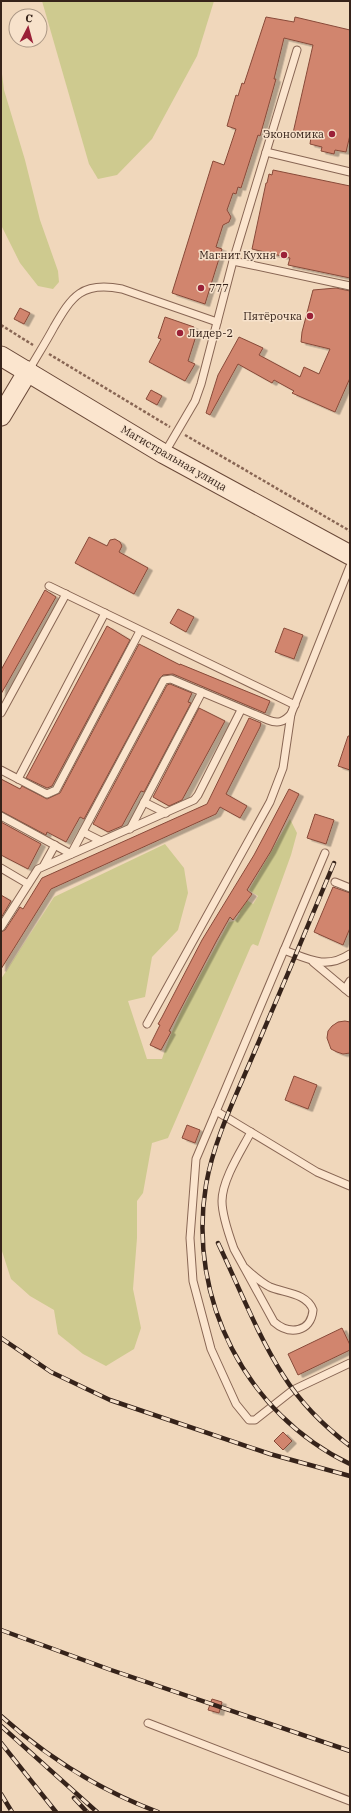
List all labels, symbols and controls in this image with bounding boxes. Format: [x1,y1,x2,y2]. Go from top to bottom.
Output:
north arrow [8,8,48,48]
text: С [25,11,33,25]
place label: Экономика [263,127,324,141]
marker: Экономика [327,129,337,139]
place label: Магнит Кухня [199,248,276,262]
marker: Магнит Кухня [279,250,289,260]
place label: 777 [209,281,229,295]
marker: 777 [196,283,206,293]
place label: Пятёрочка [243,309,302,323]
marker: Пятёрочка [305,311,315,321]
place label: Лидер-2 [188,326,233,340]
marker: Лидер-2 [175,328,185,338]
street label: Магистральная улица [119,422,229,494]

